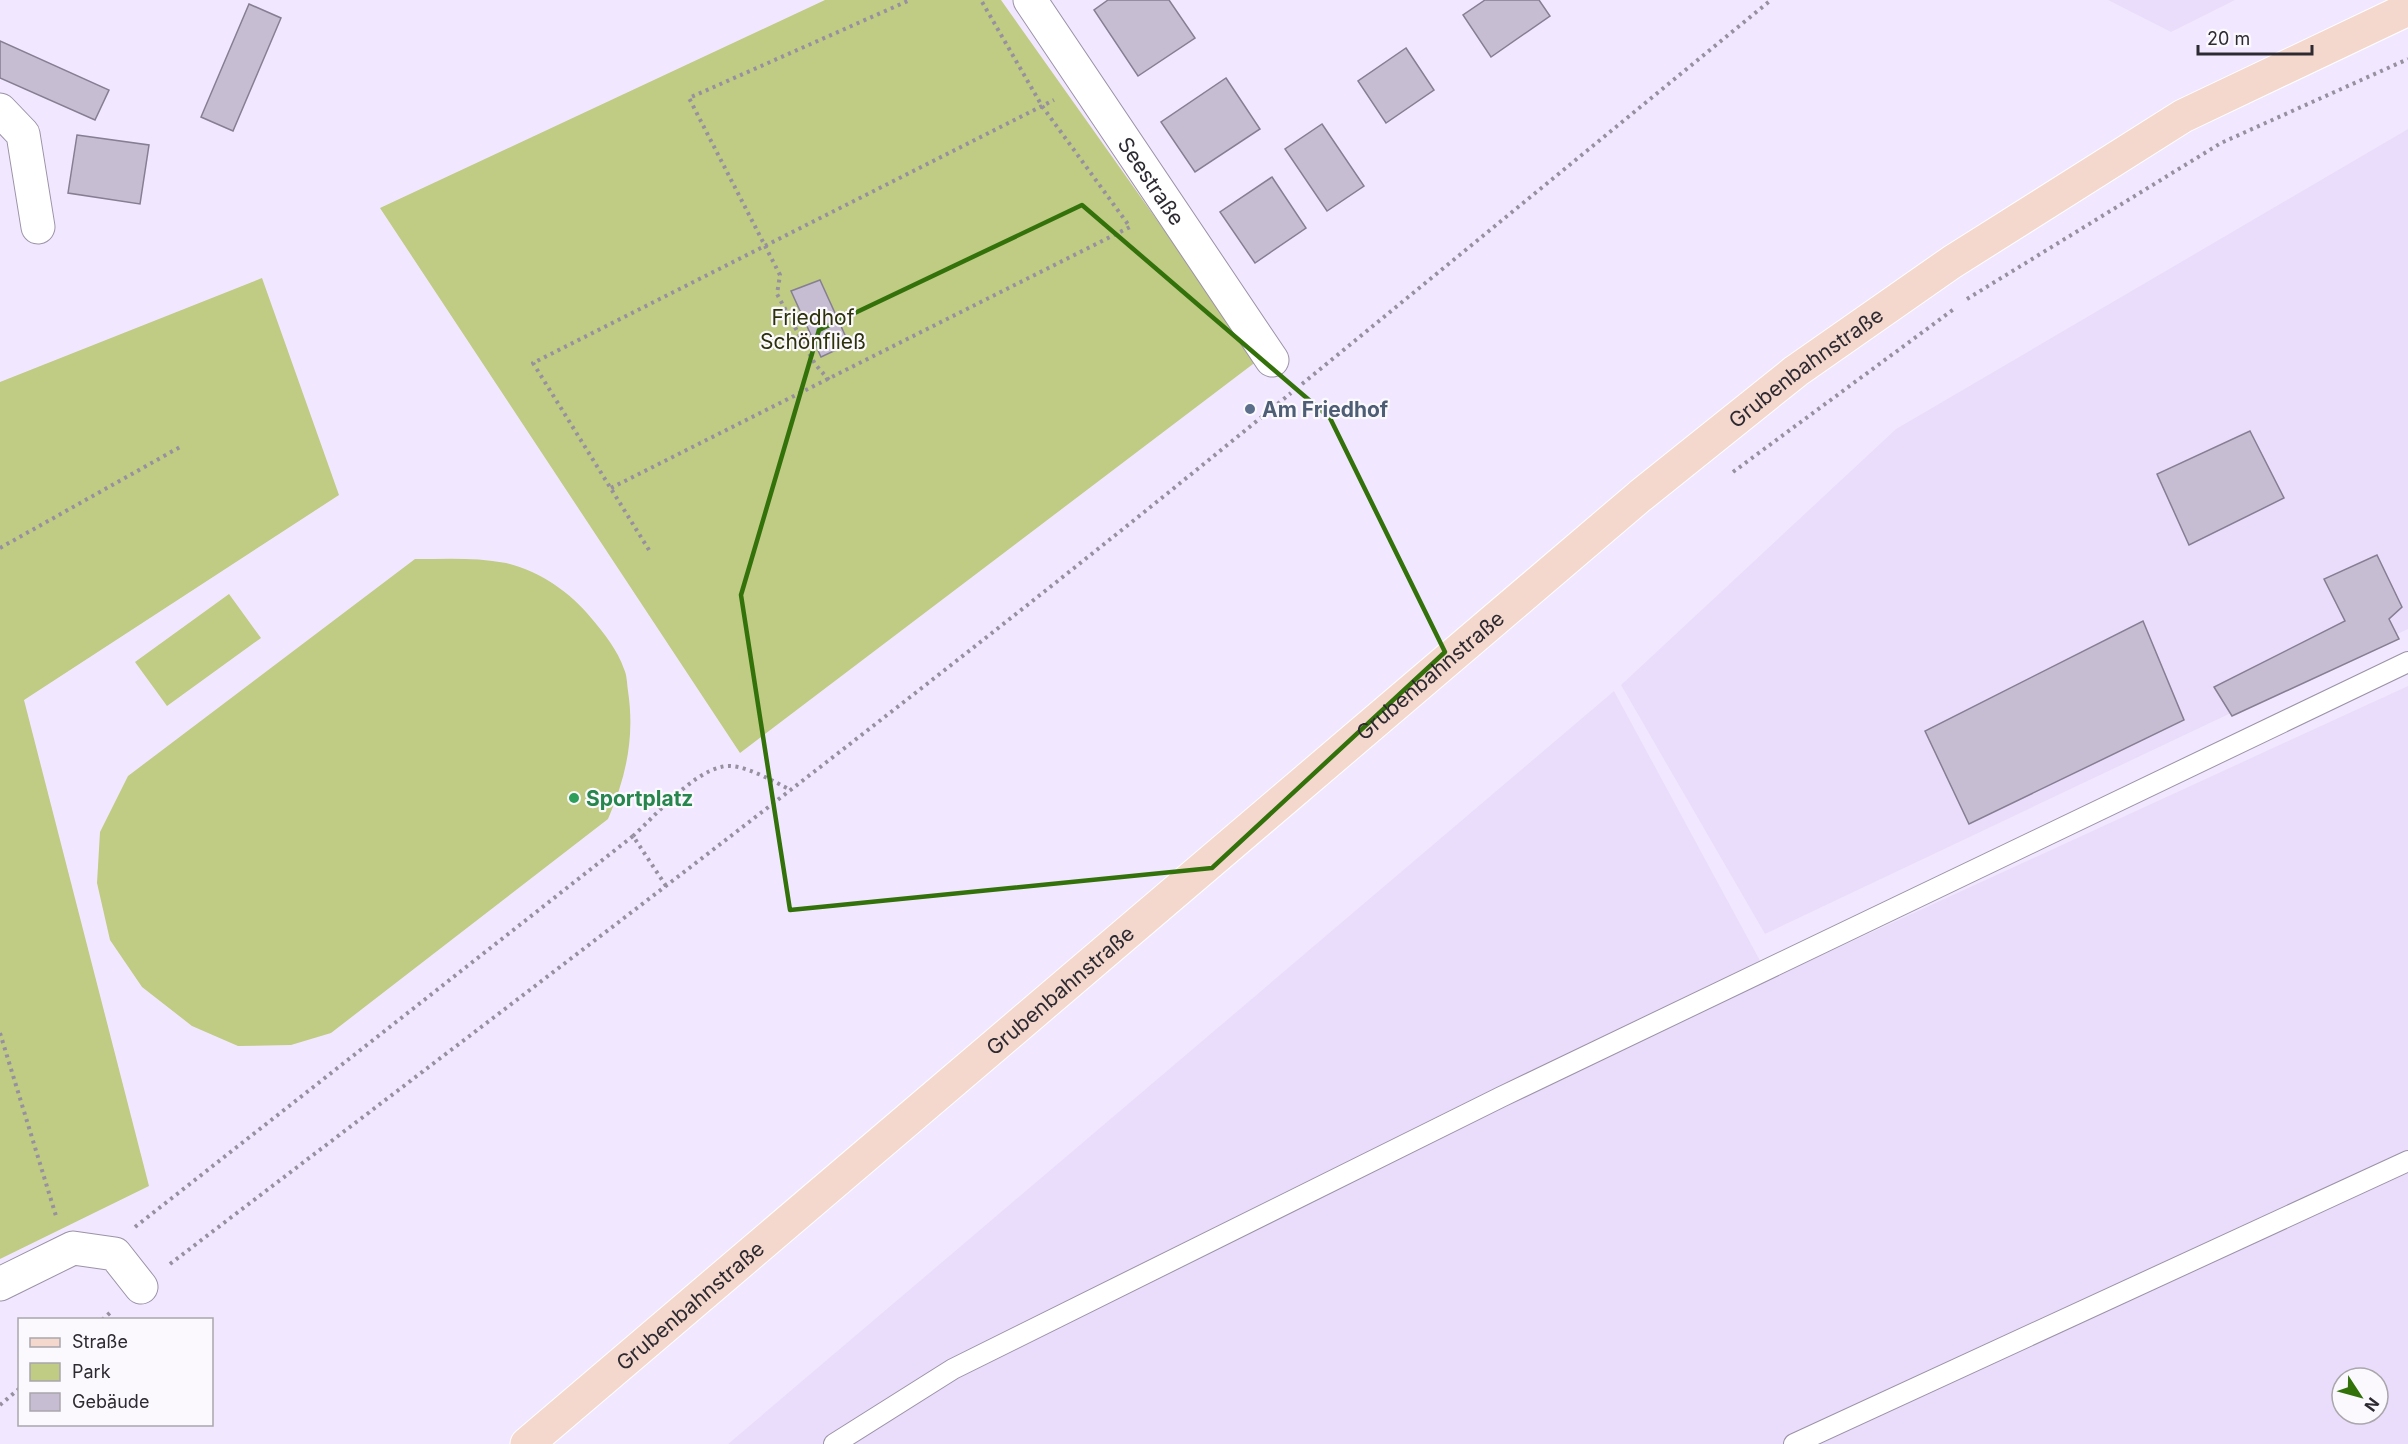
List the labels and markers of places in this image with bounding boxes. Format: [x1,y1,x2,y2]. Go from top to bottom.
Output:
place label: Am Friedhof [1262,397,1389,422]
marker: Am Friedhof [1243,402,1257,416]
place label: Sportplatz [586,786,693,811]
marker: Sportplatz [567,791,581,805]

